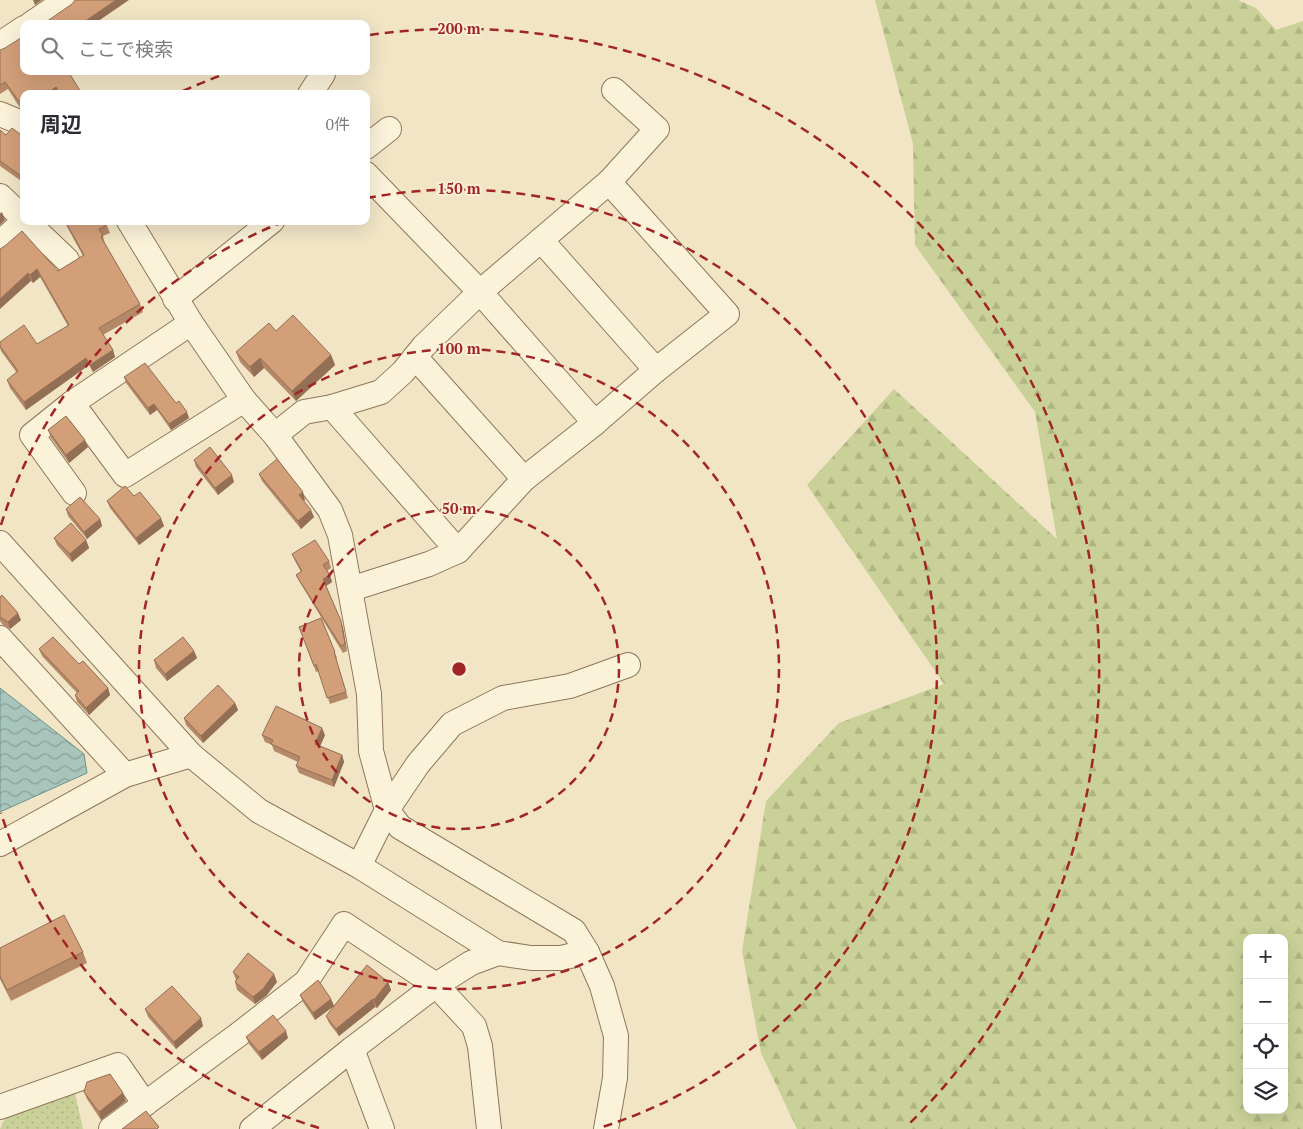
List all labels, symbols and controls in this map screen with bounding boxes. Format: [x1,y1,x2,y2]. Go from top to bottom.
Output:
text: 200 m [437,18,481,38]
search box [20,20,370,75]
icon: search [38,34,66,62]
text: ここで検索 [78,36,173,61]
text: 周辺 [40,110,82,138]
text: 0件 [325,113,350,135]
text: 150 m [437,178,481,198]
text: 100 m [437,338,481,358]
text: 50 m [442,498,477,518]
centre of rings [450,660,468,678]
map controls [1243,934,1288,1114]
button: + [1243,934,1288,979]
button: − [1243,979,1288,1024]
button: locate [1243,1024,1288,1069]
button: layers [1243,1069,1288,1114]

